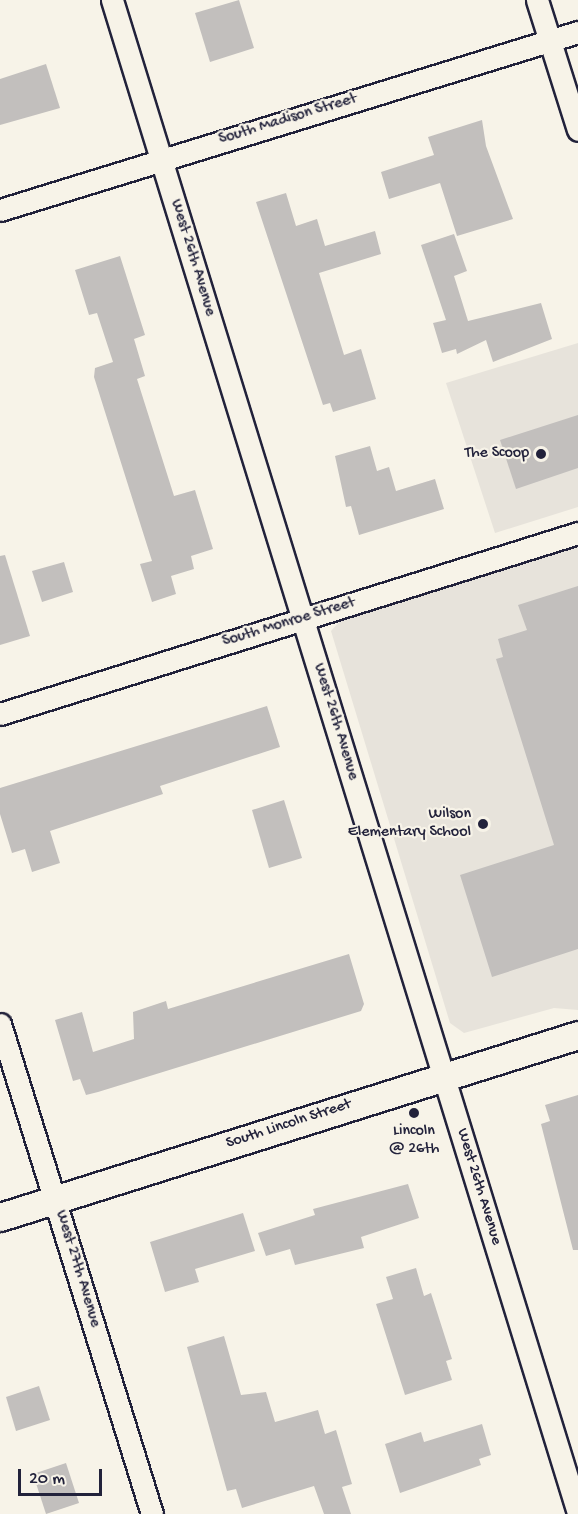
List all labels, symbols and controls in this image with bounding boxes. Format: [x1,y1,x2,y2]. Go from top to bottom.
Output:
street label: South Madison Street [217,90,359,150]
street label: West 26th Avenue [165,197,219,319]
place label: The Scoop [465,444,529,464]
marker: The Scoop [534,447,548,461]
street label: South Monroe Street [220,594,358,652]
street label: West 26th Avenue [308,661,362,783]
place label: Wilson Elementary School [348,805,471,843]
marker: Wilson Elementary School [476,817,490,831]
street label: South Lincoln Street [224,1096,354,1154]
marker: Lincoln @ 26th [407,1106,421,1120]
place label: Lincoln @ 26th [389,1122,439,1160]
street label: West 26th Avenue [451,1126,505,1248]
street label: West 27th Avenue [50,1208,104,1330]
scale bar [21,1457,105,1495]
text: 20 m [29,1469,65,1490]

